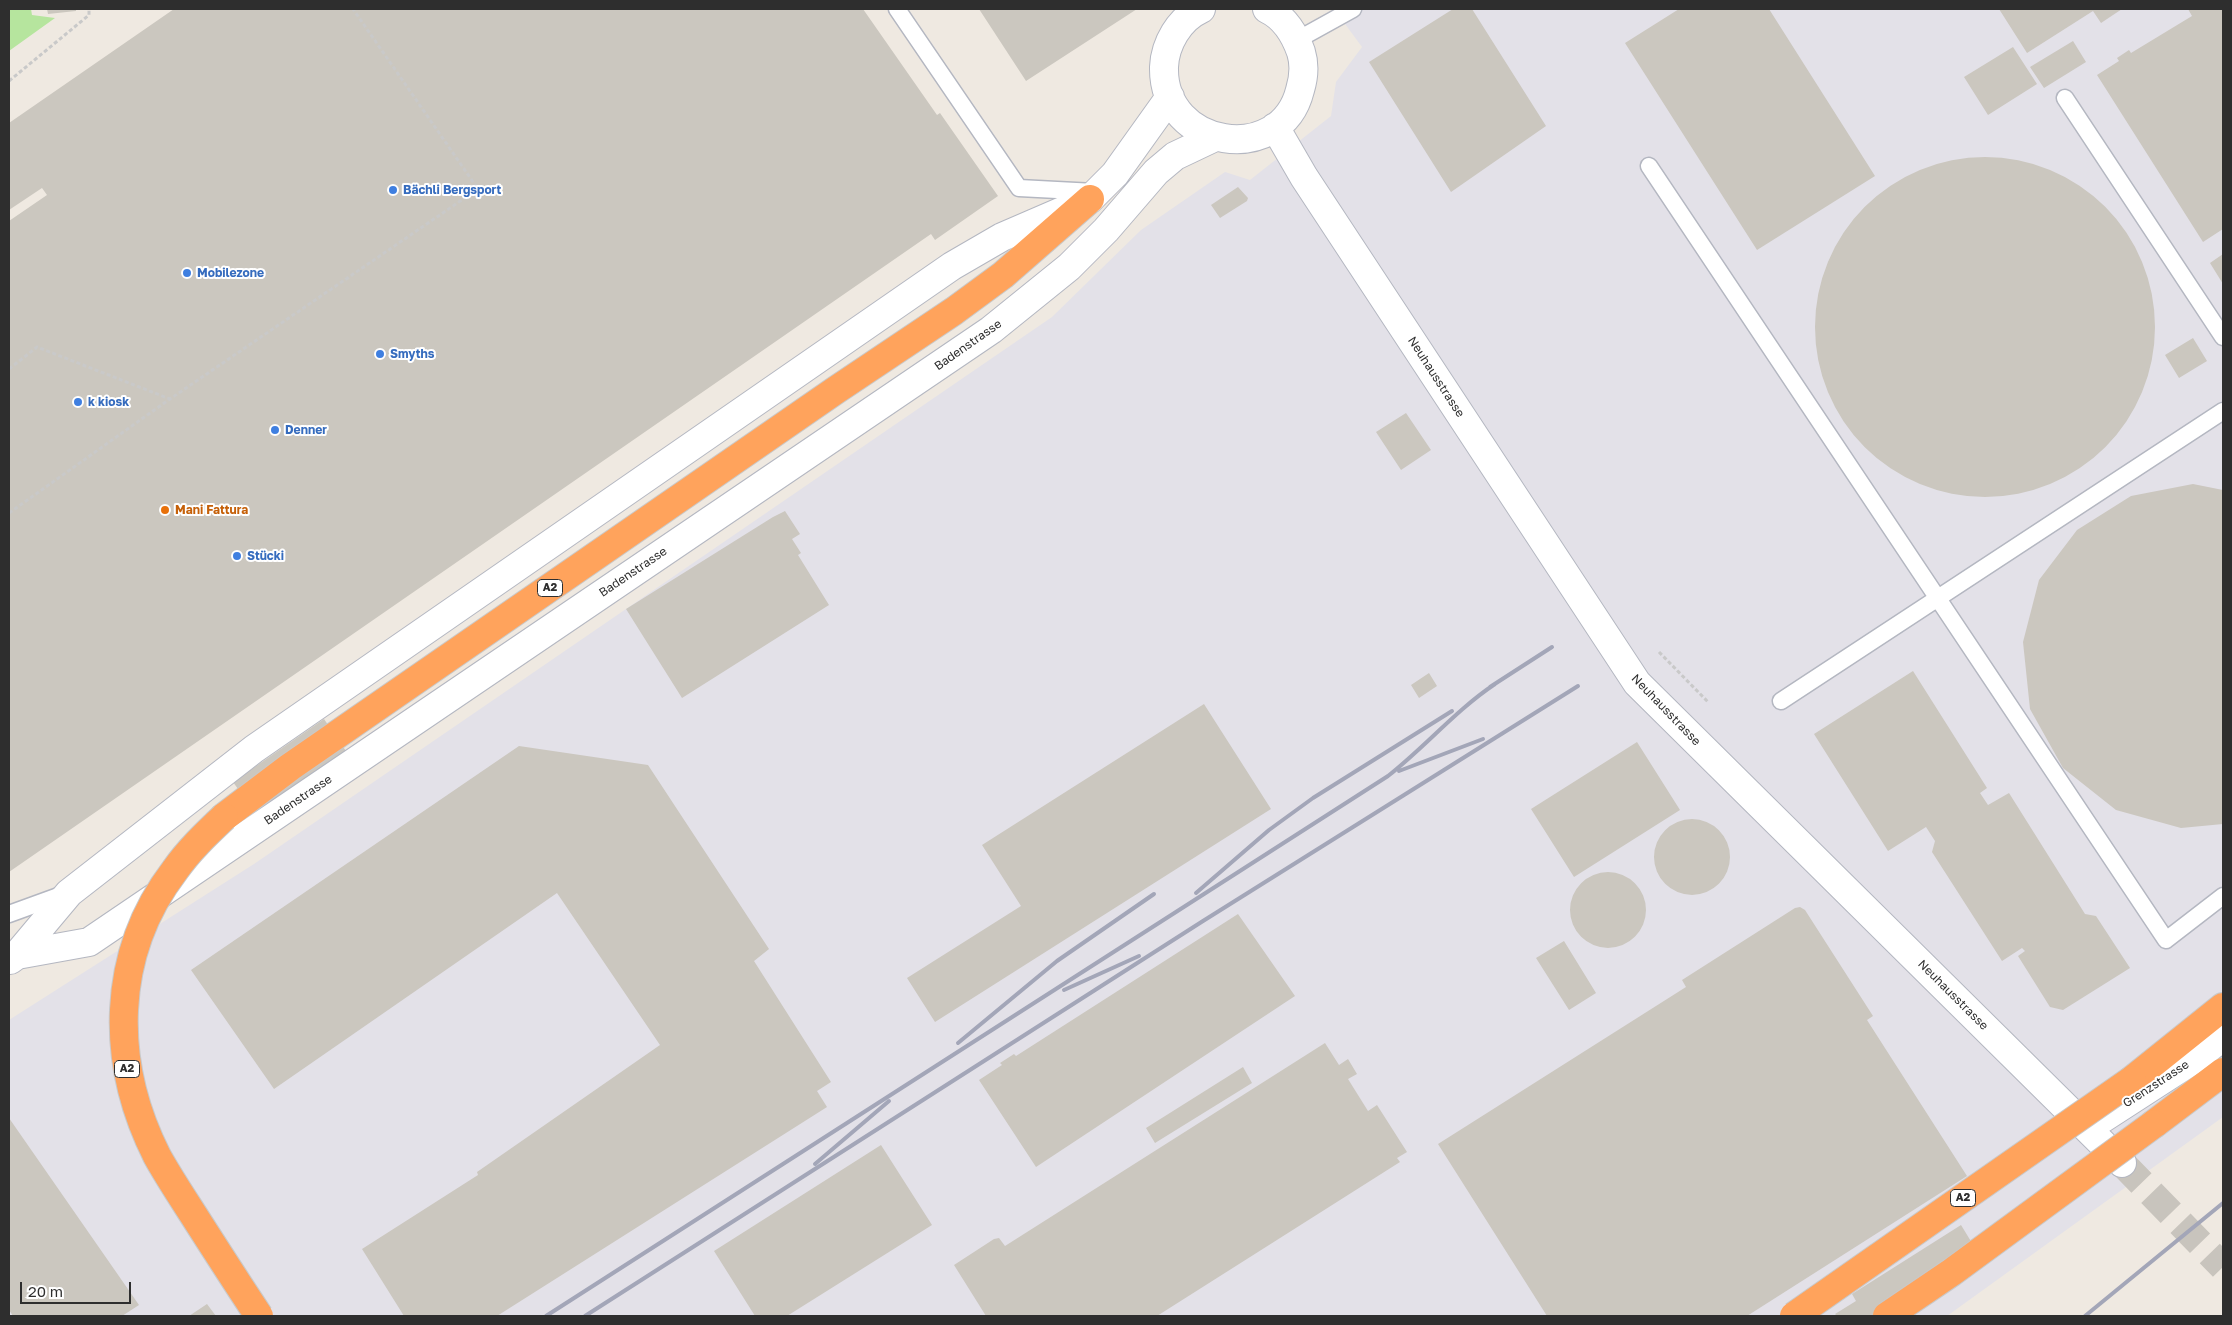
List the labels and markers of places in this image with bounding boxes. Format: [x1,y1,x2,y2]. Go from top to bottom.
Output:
place label: Bächli Bergsport [403,183,501,197]
marker: Bächli Bergsport [387,184,399,196]
place label: Mobilezone [197,266,264,280]
marker: Mobilezone [181,267,193,279]
place label: Smyths [390,347,435,361]
marker: Smyths [374,348,386,360]
place label: k kiosk [88,395,129,409]
marker: k kiosk [72,396,84,408]
place label: Denner [285,423,327,437]
marker: Denner [269,424,281,436]
place label: Mani Fattura [175,503,248,517]
marker: Mani Fattura [159,504,171,516]
place label: Stücki [247,549,284,563]
marker: Stücki [231,550,243,562]

